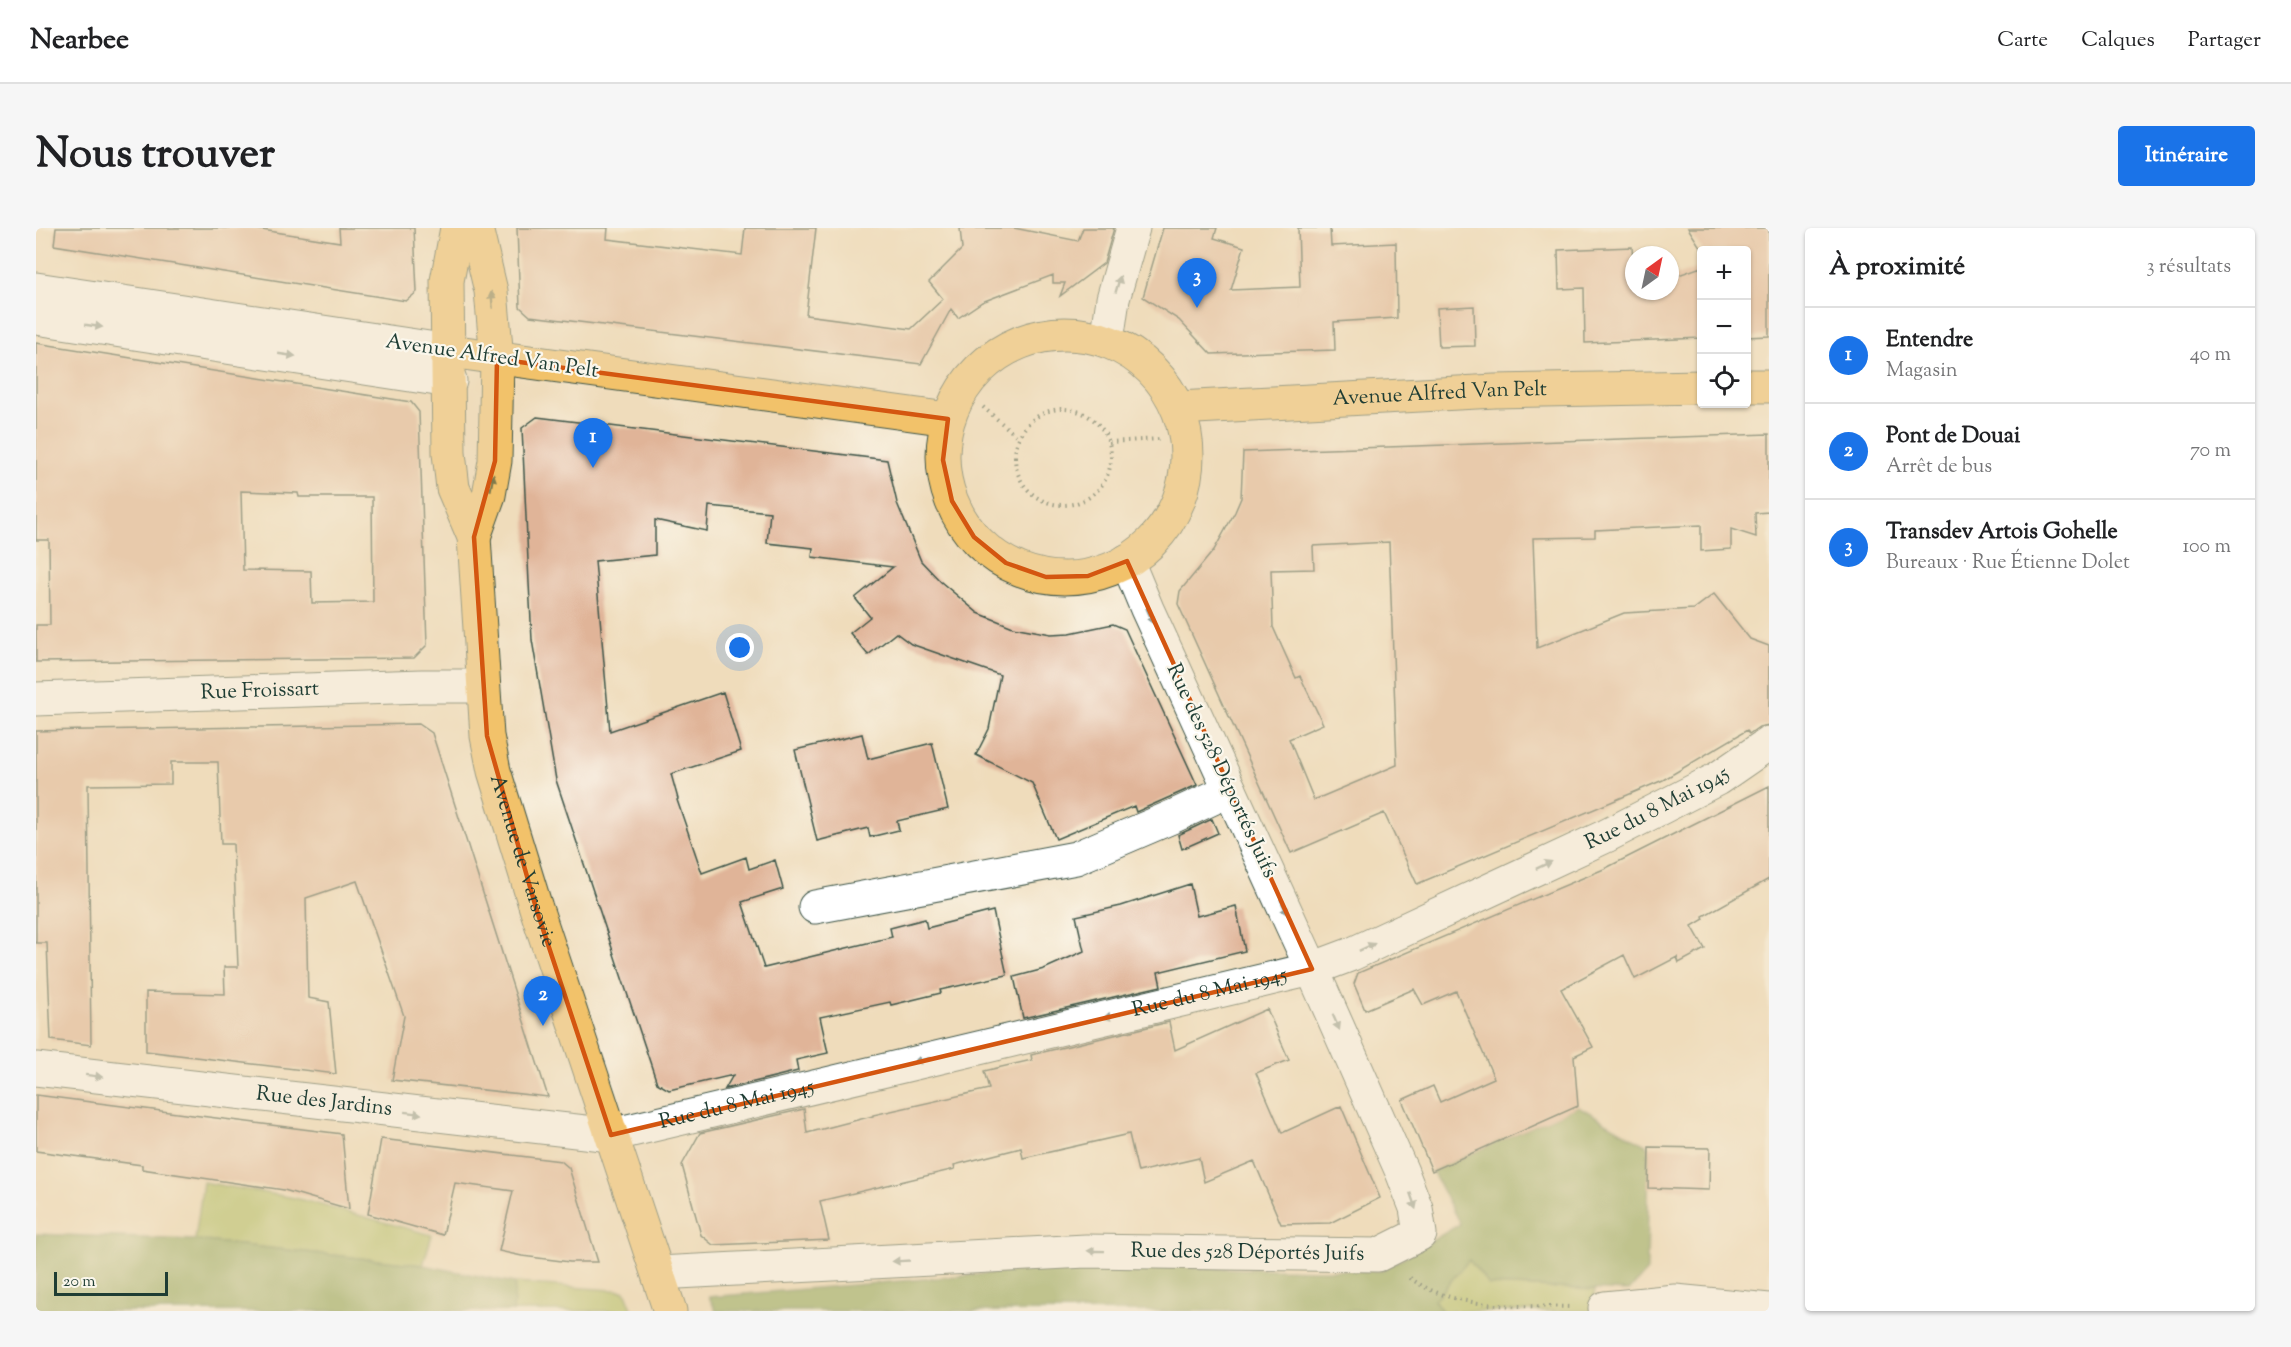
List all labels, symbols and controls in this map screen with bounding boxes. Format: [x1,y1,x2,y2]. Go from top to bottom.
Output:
text: Nearbee [30,21,129,61]
text: Carte [1997,26,2048,56]
text: Calques [2081,26,2155,56]
text: Partager [2188,26,2261,56]
text: Nous trouver [36,126,275,186]
button: Itinéraire [2118,126,2255,186]
north arrow [1625,246,1679,300]
map controls [1697,246,1751,408]
button: + [1697,246,1751,300]
text: À proximité [1829,249,1965,286]
text: 3 résultats [2147,253,2231,282]
pin: 3 [1178,259,1216,308]
one-way arrow [1114,275,1123,293]
one-way arrow [487,291,497,310]
button: − [1697,300,1751,354]
one-way arrow [84,322,103,331]
text: Entendre [1886,325,1973,357]
street label: Avenue Alfred Van Pelt [384,327,600,387]
text: 1 [1845,341,1852,370]
text: 40 m [2190,341,2231,370]
one-way arrow [277,350,296,359]
button: locate [1697,354,1751,408]
text: Magasin [1886,357,1958,386]
street label: Avenue Alfred Van Pelt [1332,375,1547,415]
pin: 1 [574,418,612,468]
text: Pont de Douai [1886,421,2020,453]
text: 2 [1844,437,1853,466]
text: 70 m [2190,437,2231,466]
text: Arrêt de bus [1886,453,1992,482]
one-way arrow [487,472,497,491]
text: Transdev Artois Gohelle [1886,517,2118,549]
text: 3 [1844,533,1853,562]
text: 100 m [2182,533,2231,562]
text: Bureaux · Rue Étienne Dolet [1886,549,2130,578]
one-way arrow [1145,607,1154,624]
your location [725,633,754,662]
street label: Rue des 528 Déportés Juifs [1158,659,1284,883]
street label: Rue Froissart [200,674,320,708]
street label: Rue du 8 Mai 1945 [1580,760,1736,859]
street label: Avenue de Varsovie [481,771,563,951]
one-way arrow [1535,860,1553,870]
one-way arrow [1279,899,1288,916]
one-way arrow [1358,942,1376,952]
street label: Rue du 8 Mai 1945 [1129,960,1290,1026]
pin: 2 [524,976,562,1026]
one-way arrow [1103,1011,1122,1021]
one-way arrow [1331,1014,1341,1032]
one-way arrow [913,1056,932,1066]
one-way arrow [85,1072,104,1081]
street label: Rue du 8 Mai 1945 [656,1072,817,1138]
street label: Rue des Jardins [254,1079,394,1125]
one-way arrow [403,1109,422,1118]
one-way arrow [1408,1193,1418,1211]
street label: Rue des 528 Déportés Juifs [1130,1237,1364,1270]
one-way arrow [1087,1246,1106,1256]
one-way arrow [892,1256,911,1265]
scale bar [54,1269,168,1296]
text: 20 m [63,1271,96,1294]

